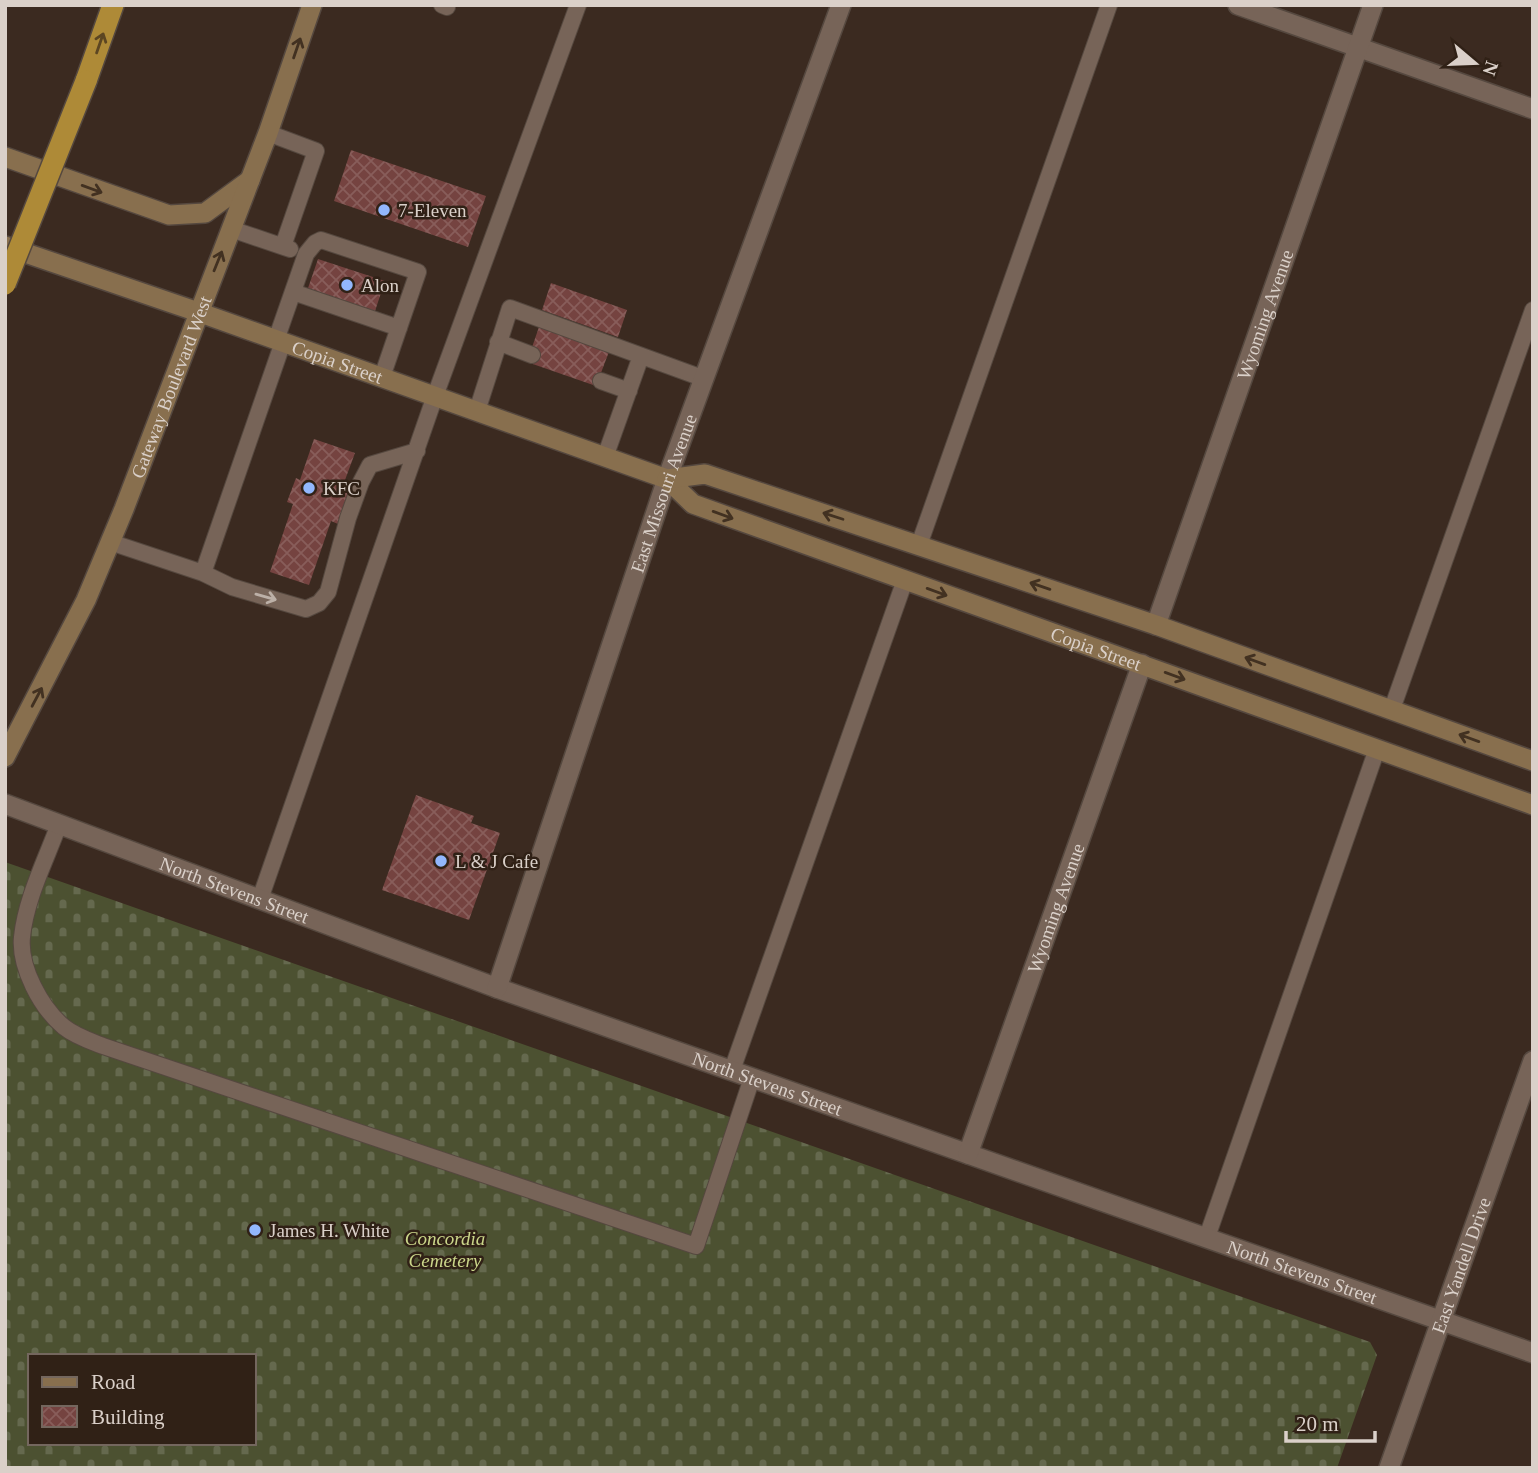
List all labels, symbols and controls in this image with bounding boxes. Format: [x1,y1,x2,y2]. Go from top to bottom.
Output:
north arrow [1440,28,1510,98]
one-way arrow [95,33,107,55]
one-way arrow [292,37,304,59]
text: N [1478,58,1503,79]
one-way arrow [81,184,103,196]
place label: 7-Eleven [398,200,467,221]
marker: 7-Eleven [376,202,392,218]
street label: Wyoming Avenue [1233,247,1298,382]
one-way arrow [213,251,226,272]
place label: Alon [361,275,400,296]
marker: Alon [339,277,355,293]
street label: Gateway Boulevard West [127,292,216,481]
street label: Copia Street [289,336,386,388]
street label: East Missouri Avenue [627,411,701,575]
place label: KFC [323,478,360,499]
marker: KFC [301,480,317,496]
one-way arrow [822,509,844,521]
one-way arrow [712,510,734,522]
one-way arrow [1029,579,1051,591]
one-way arrow [926,586,948,599]
one-way arrow [255,592,277,605]
street label: Copia Street [1048,623,1145,675]
one-way arrow [1244,653,1266,666]
one-way arrow [1163,671,1185,683]
one-way arrow [31,687,44,708]
one-way arrow [1458,730,1480,743]
street label: Wyoming Avenue [1023,841,1089,976]
place label: L & J Cafe [455,851,538,872]
street label: North Stevens Street [157,853,312,928]
marker: L & J Cafe [433,853,449,869]
street label: North Stevens Street [690,1048,846,1120]
street label: East Yandell Drive [1427,1195,1495,1336]
place label: James H. White [269,1220,390,1241]
marker: James H. White [247,1222,263,1238]
park label: Concordia Cemetery [405,1228,485,1271]
street label: North Stevens Street [1224,1236,1380,1308]
legend [28,1354,256,1445]
text: Road [91,1370,136,1394]
scale bar [1286,1400,1375,1444]
text: Building [91,1405,165,1429]
text: 20 m [1296,1412,1339,1436]

